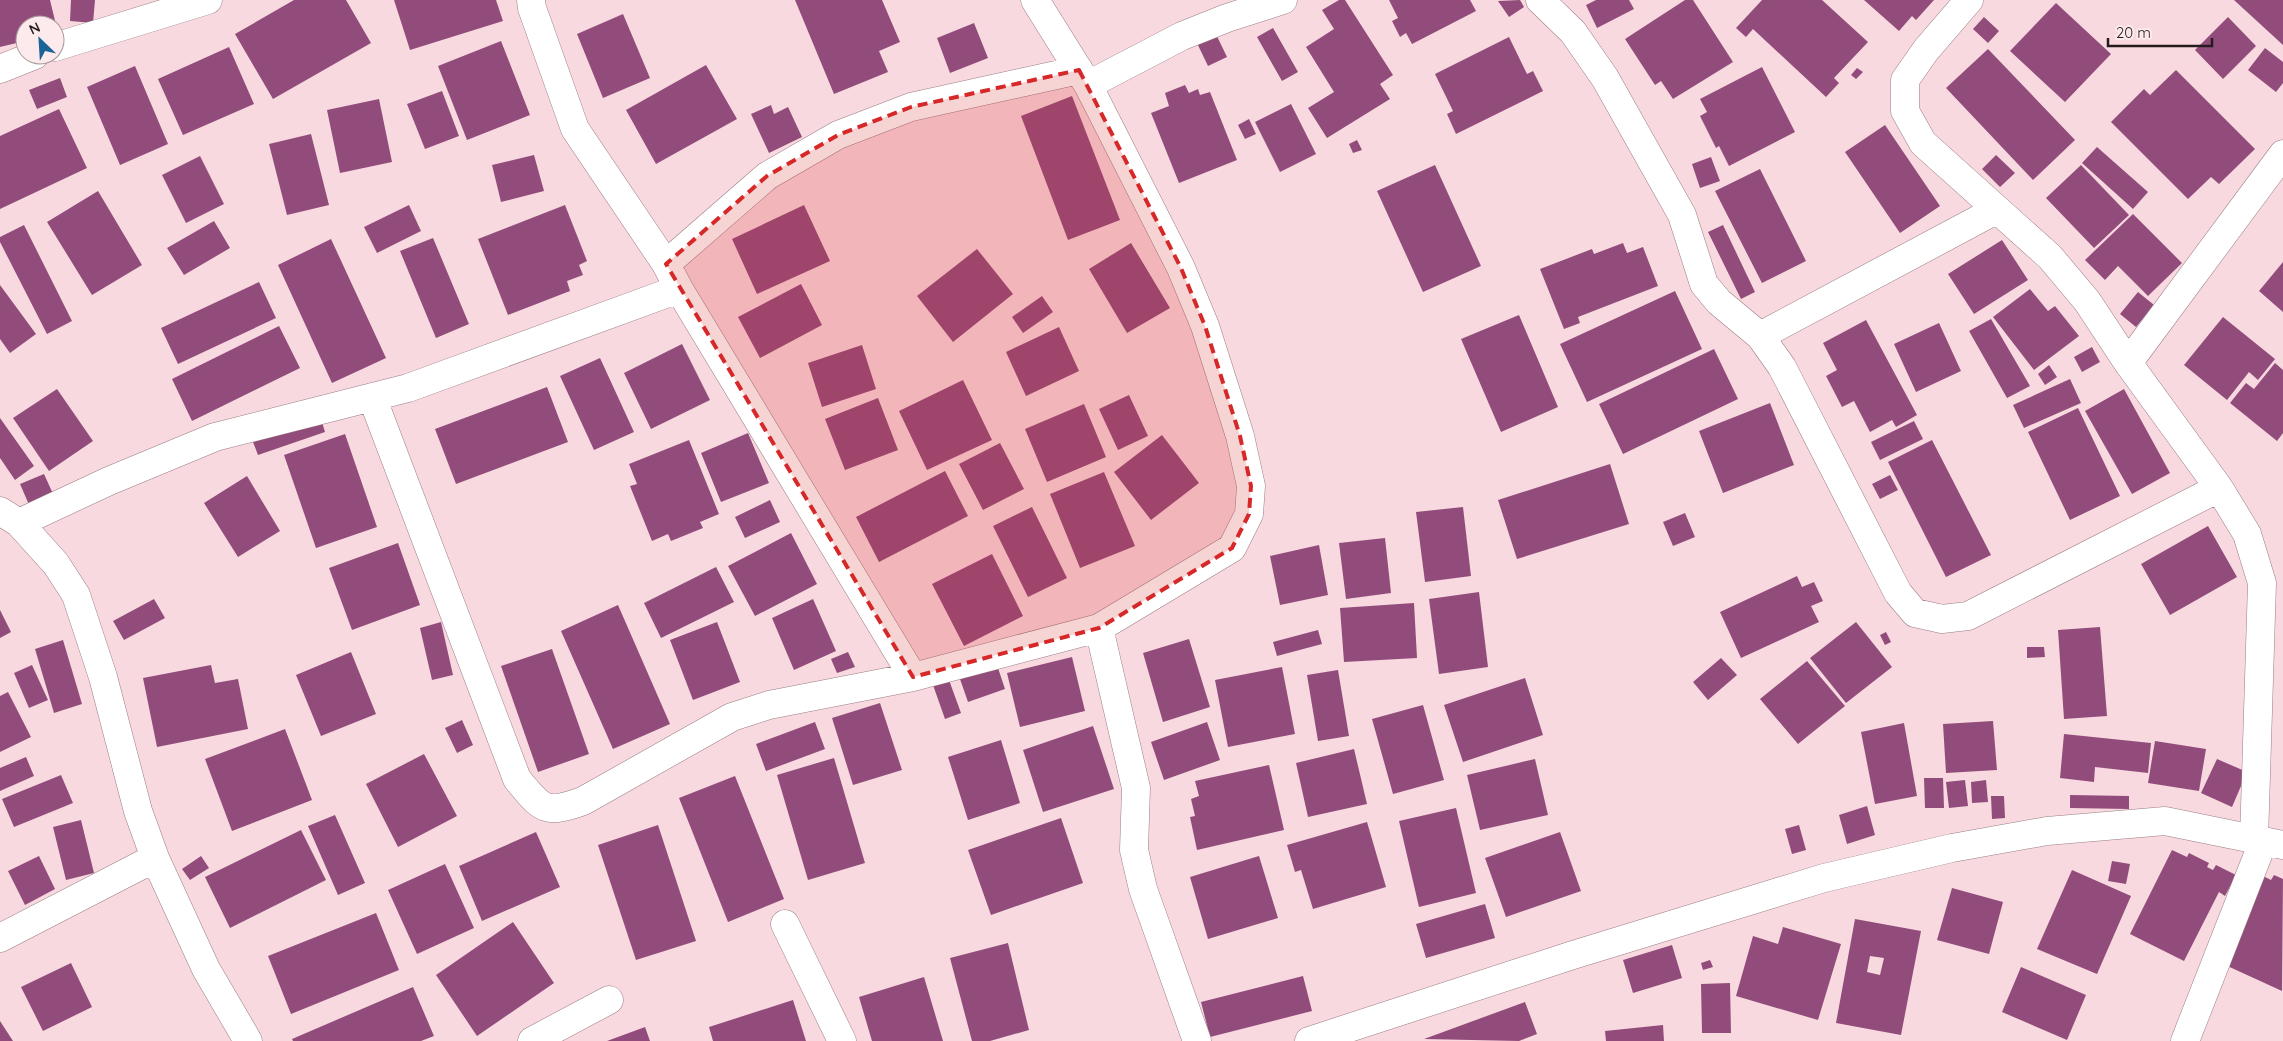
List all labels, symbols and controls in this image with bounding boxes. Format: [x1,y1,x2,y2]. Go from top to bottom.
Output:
north arrow [15,15,65,65]
scale bar [2108,15,2212,47]
text: N [26,18,43,39]
text: 20 m [2116,23,2151,42]

